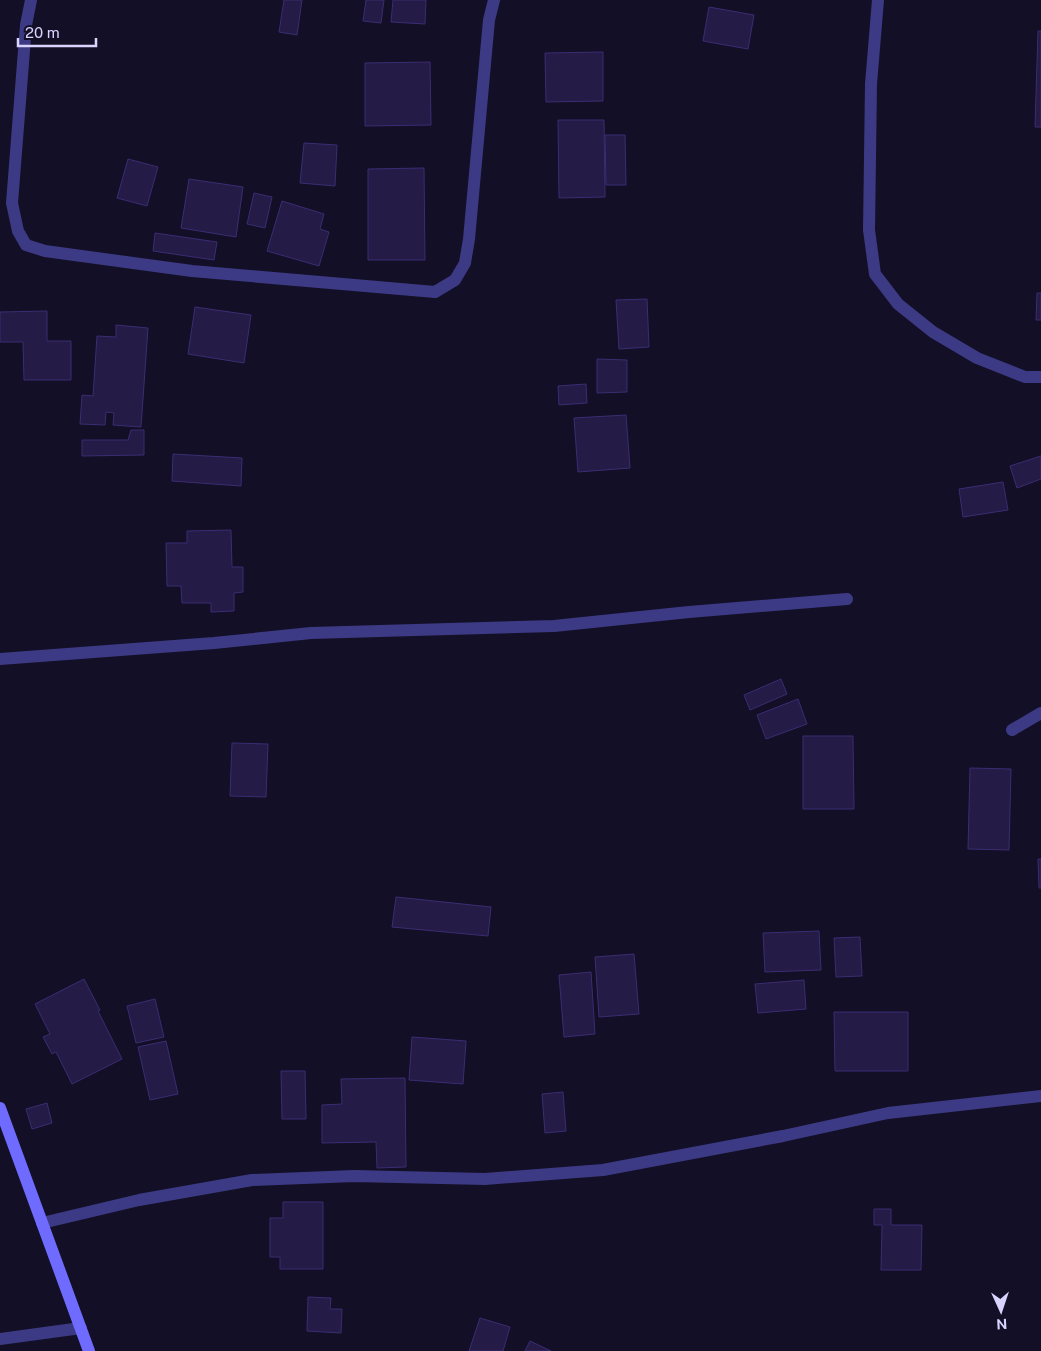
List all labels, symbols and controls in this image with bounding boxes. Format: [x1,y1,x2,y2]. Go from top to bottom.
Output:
scale bar [18,15,95,47]
text: 20 m [25,24,60,41]
north arrow [976,1286,1026,1336]
text: N [996,1316,1008,1332]

